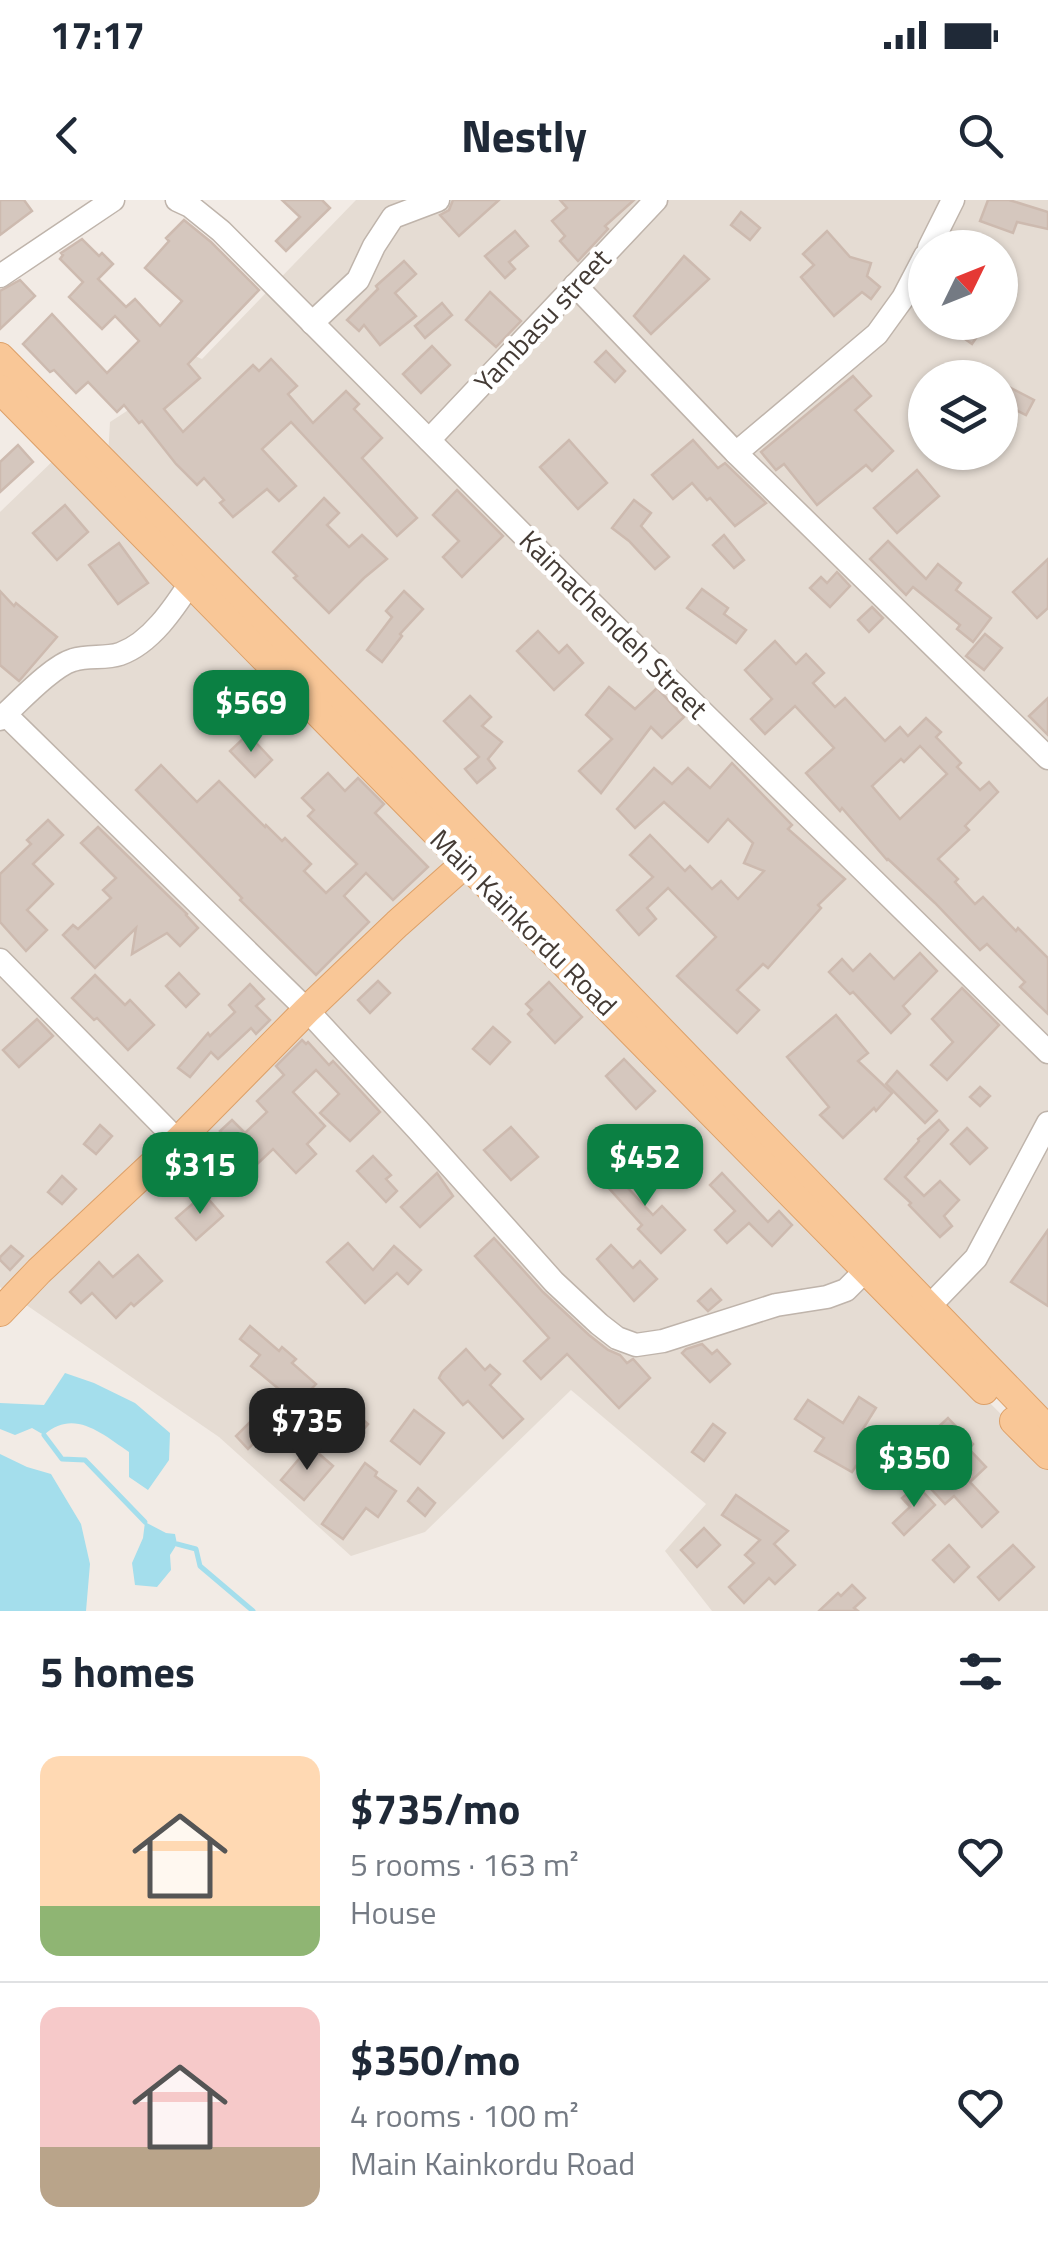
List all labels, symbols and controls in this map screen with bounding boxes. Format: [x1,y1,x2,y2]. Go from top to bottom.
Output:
text: 17:17 [50,6,145,64]
text: Nestly [461,101,587,169]
icon: back [40,108,95,163]
icon: search [953,108,1008,163]
north arrow [908,230,1018,340]
map controls [908,230,1018,470]
street label: Yambasu street [464,238,621,402]
button: layers [908,360,1018,470]
street label: Kaimachendeh Street [510,520,719,729]
pin: $569 [192,670,310,755]
text: $569 [215,678,287,726]
street label: Main Kainkordu Road [421,819,627,1025]
pin: $452 [586,1124,704,1209]
pin: $315 [141,1132,259,1217]
text: $452 [609,1132,681,1180]
text: $315 [164,1140,236,1188]
pin: $735 [248,1388,366,1473]
text: $735 [271,1396,343,1444]
pin: $350 [855,1425,973,1510]
text: $350 [878,1433,950,1481]
text: 5 homes [40,1639,195,1703]
icon: filters [953,1644,1008,1699]
text: $735/mo [350,1776,520,1840]
icon: home [120,1796,240,1916]
icon: heart [953,1829,1008,1884]
text: 5 rooms · 163 m² [350,1840,579,1888]
text: House [350,1888,436,1936]
text: $350/mo [350,2027,520,2091]
icon: home [120,2047,240,2167]
icon: heart [953,2080,1008,2135]
text: 4 rooms · 100 m² [350,2091,579,2139]
text: Main Kainkordu Road [350,2139,635,2187]

